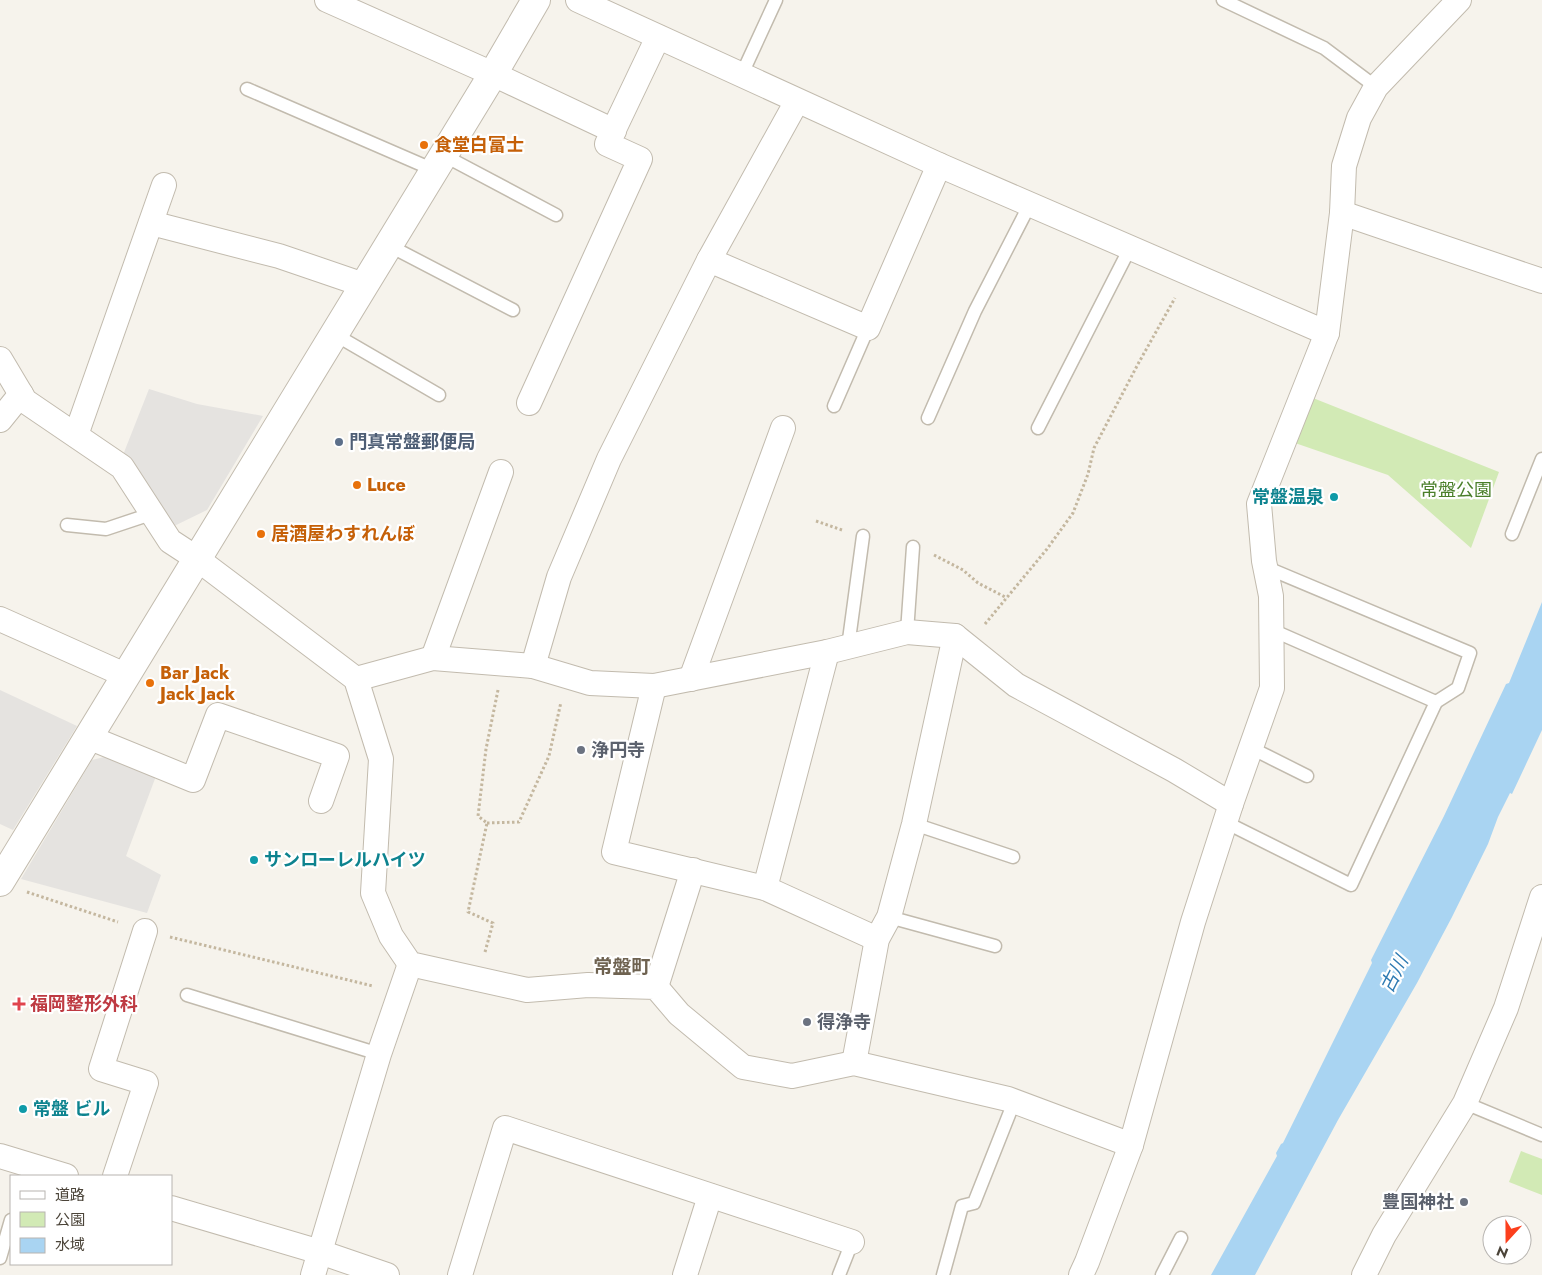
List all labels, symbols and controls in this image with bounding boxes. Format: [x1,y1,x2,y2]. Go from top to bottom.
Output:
place label: 食堂白富士 [434,132,524,158]
marker: 食堂白富士 [418,139,430,151]
place label: 門真常盤郵便局 [349,429,475,455]
marker: 門真常盤郵便局 [333,436,345,448]
place label: Luce [367,472,406,498]
park label: 常盤公園 [1420,477,1492,503]
marker: Luce [351,479,363,491]
place label: 常盤温泉 [1252,484,1324,510]
marker: 常盤温泉 [1328,491,1340,503]
place label: 居酒屋わすれんぼ [271,521,415,547]
marker: 居酒屋わすれんぼ [255,528,267,540]
place label: Bar Jack Jack Jack [157,660,236,707]
marker: Bar Jack Jack Jack [144,677,156,689]
place label: 浄円寺 [591,737,645,763]
marker: 浄円寺 [575,744,587,756]
place label: サンローレルハイツ [264,847,426,873]
marker: サンローレルハイツ [248,854,260,866]
water label: 古川 [1373,949,1416,997]
district label: 常盤町 [593,953,651,980]
place label: 福岡整形外科 [30,991,138,1017]
marker: 福岡整形外科 [12,997,26,1011]
place label: 得浄寺 [817,1009,871,1035]
marker: 得浄寺 [801,1016,813,1028]
place label: 常盤 ビル [33,1096,110,1122]
marker: 常盤 ビル [17,1103,29,1115]
legend [10,1175,172,1265]
text: 道路 [55,1184,85,1206]
place label: 豊国神社 [1382,1189,1454,1215]
marker: 豊国神社 [1458,1196,1470,1208]
text: 公園 [55,1209,85,1231]
north arrow [1482,1215,1532,1265]
text: 水域 [55,1234,85,1256]
text: N [1494,1241,1511,1263]

